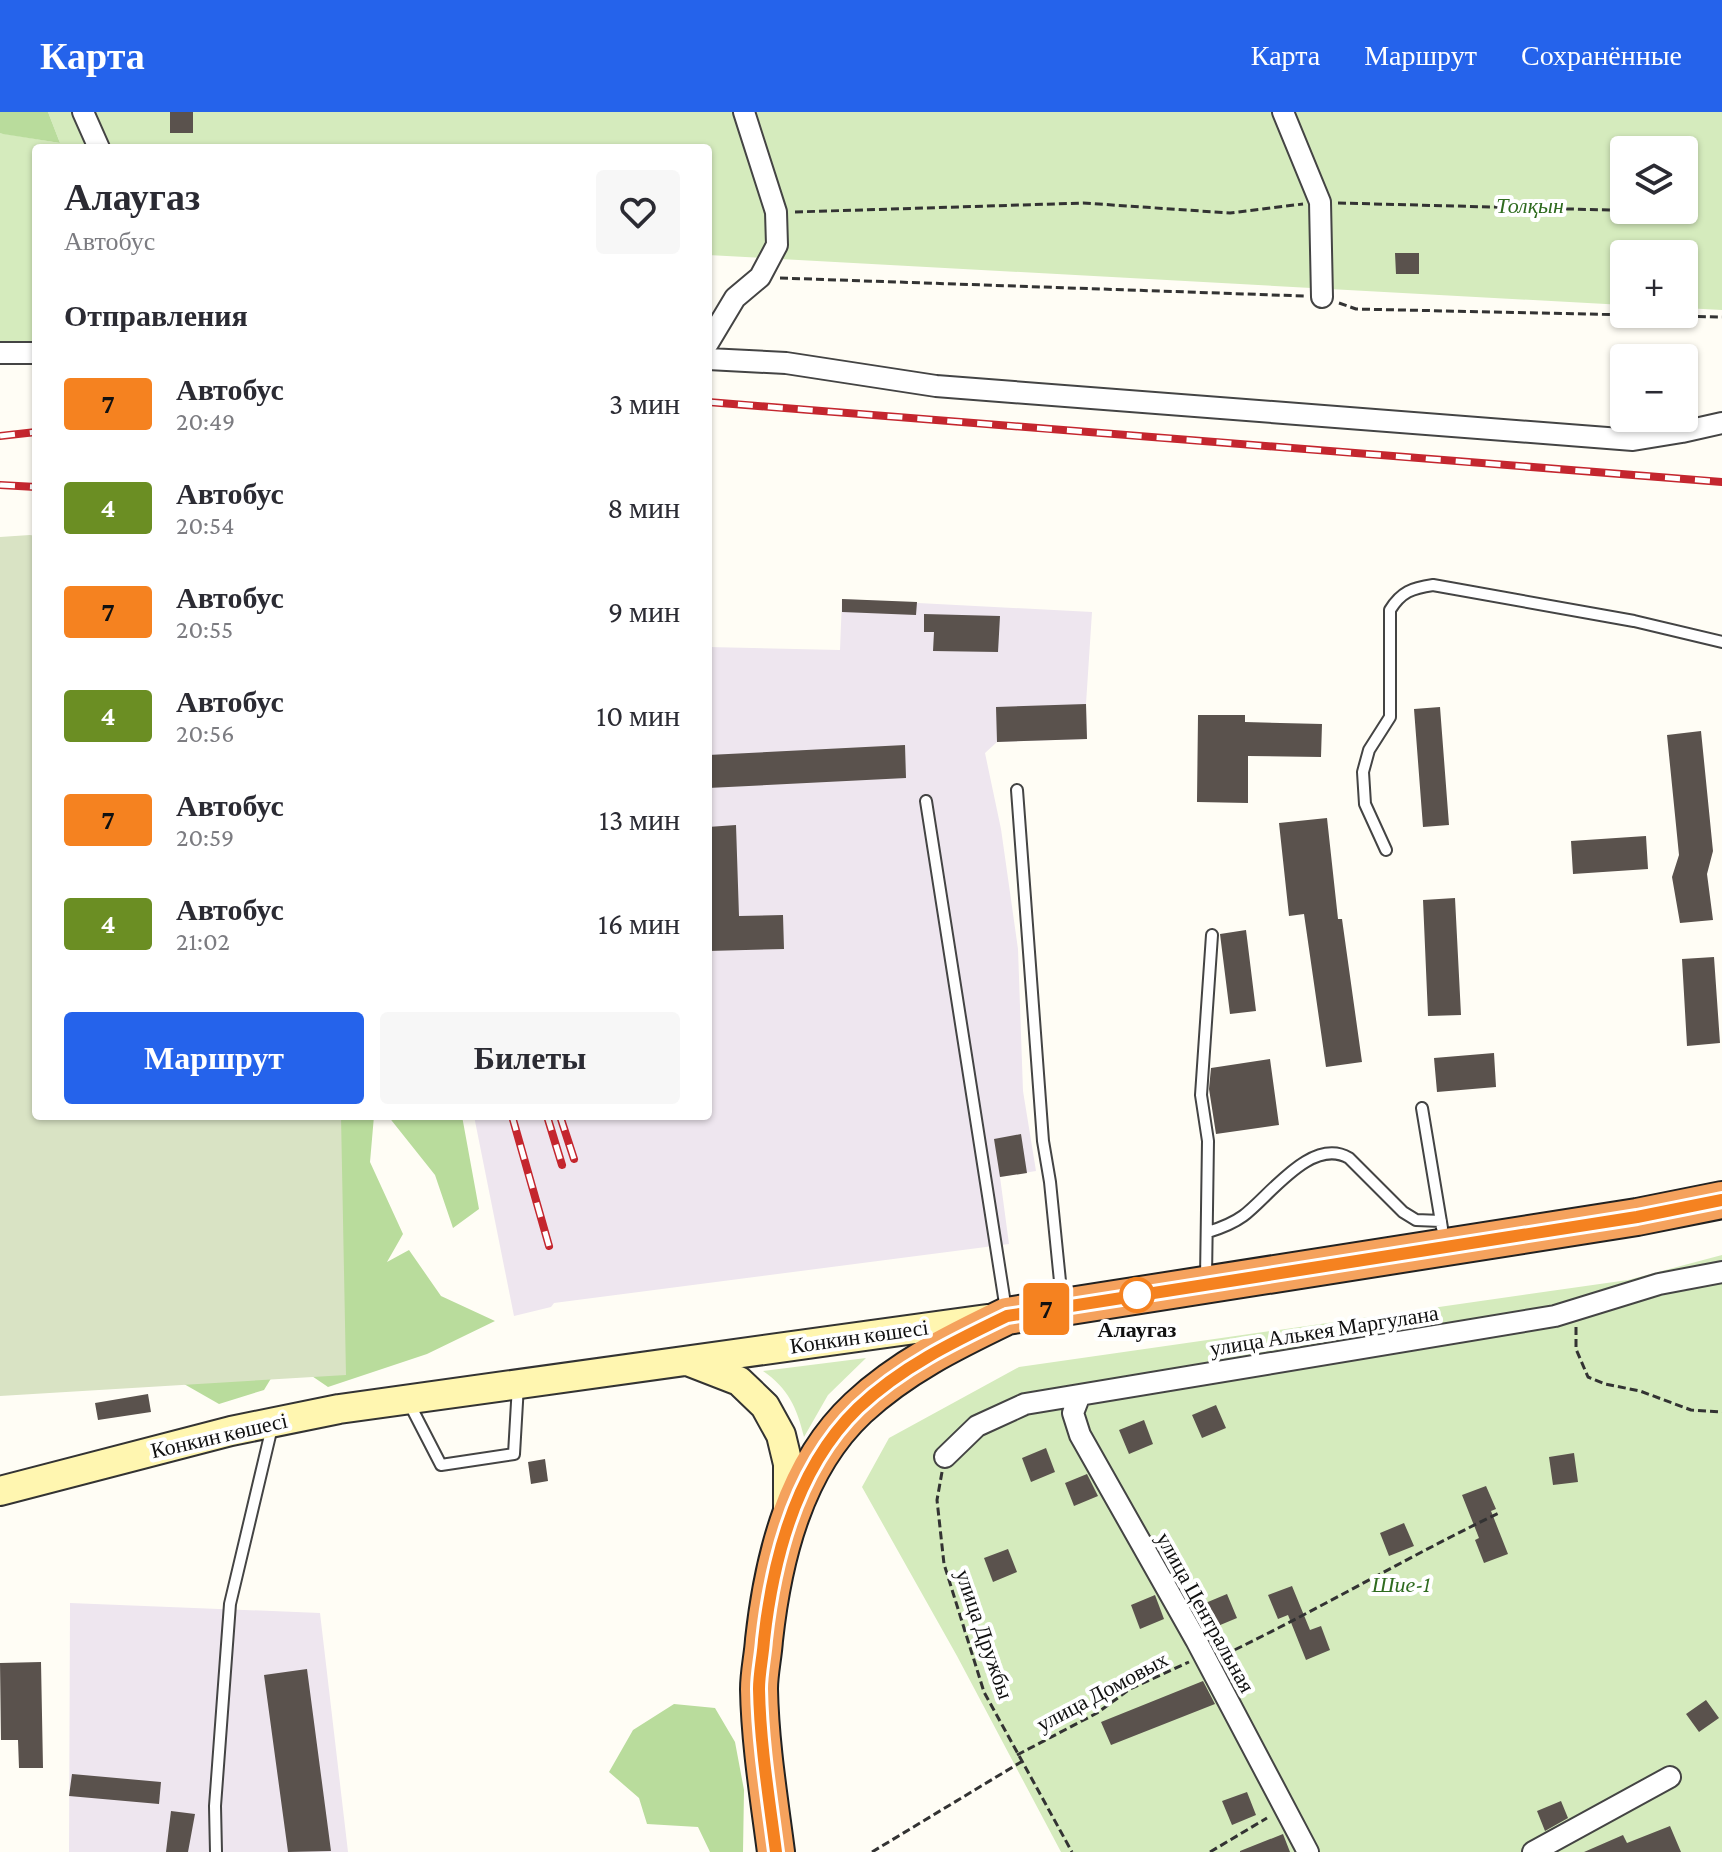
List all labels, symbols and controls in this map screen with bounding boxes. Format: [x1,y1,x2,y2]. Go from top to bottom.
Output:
text: Карта [40,35,145,77]
text: Карта [1251,40,1320,71]
text: Маршрут [1364,40,1477,71]
text: Сохранённые [1521,40,1682,71]
map controls [1610,136,1698,432]
button: layers [1610,136,1698,224]
button: heart [596,170,680,254]
text: Алаугаз [64,176,200,218]
park label: Толқын [1496,193,1564,218]
text: Автобус [64,227,155,256]
button: + [1610,240,1698,328]
text: Отправления [64,299,248,332]
button: − [1610,344,1698,432]
text: Автобус [176,373,284,406]
text: 3 мин [609,387,680,420]
text: 7 [101,388,115,419]
text: 20:49 [176,407,235,436]
text: Автобус [176,477,284,510]
text: 8 мин [607,491,680,524]
text: 4 [100,492,116,523]
text: 20:54 [176,511,235,540]
text: Автобус [176,581,284,614]
text: 9 мин [608,595,680,628]
text: 7 [101,596,115,627]
text: 20:55 [176,615,233,644]
text: Автобус [176,685,284,718]
text: 10 мин [596,699,680,732]
text: 4 [100,700,116,731]
text: 20:56 [176,719,235,748]
text: Автобус [176,789,284,822]
text: 13 мин [599,803,680,836]
text: 7 [101,804,115,835]
text: 20:59 [176,823,234,852]
text: Автобус [176,893,284,926]
text: 16 мин [598,907,680,940]
text: 4 [100,908,116,939]
text: 21:02 [176,927,230,956]
button: Маршрут [64,1012,364,1104]
button: Билеты [380,1012,680,1104]
marker: Алаугаз [1120,1278,1154,1312]
line badge: 7 [1020,1283,1072,1335]
text: 7 [1039,1293,1053,1324]
street label: улица Алькея Маргулана [1208,1300,1440,1361]
street label: Конкин көшесі [788,1314,930,1359]
place label: Алаугаз [1098,1317,1177,1342]
street label: Конкин көшесі [148,1408,290,1463]
street label: улица Центральная [1151,1528,1260,1697]
street label: улица Дружбы [951,1566,1019,1703]
park label: Шие-1 [1371,1572,1430,1597]
street label: улица Домовых [1032,1646,1172,1737]

